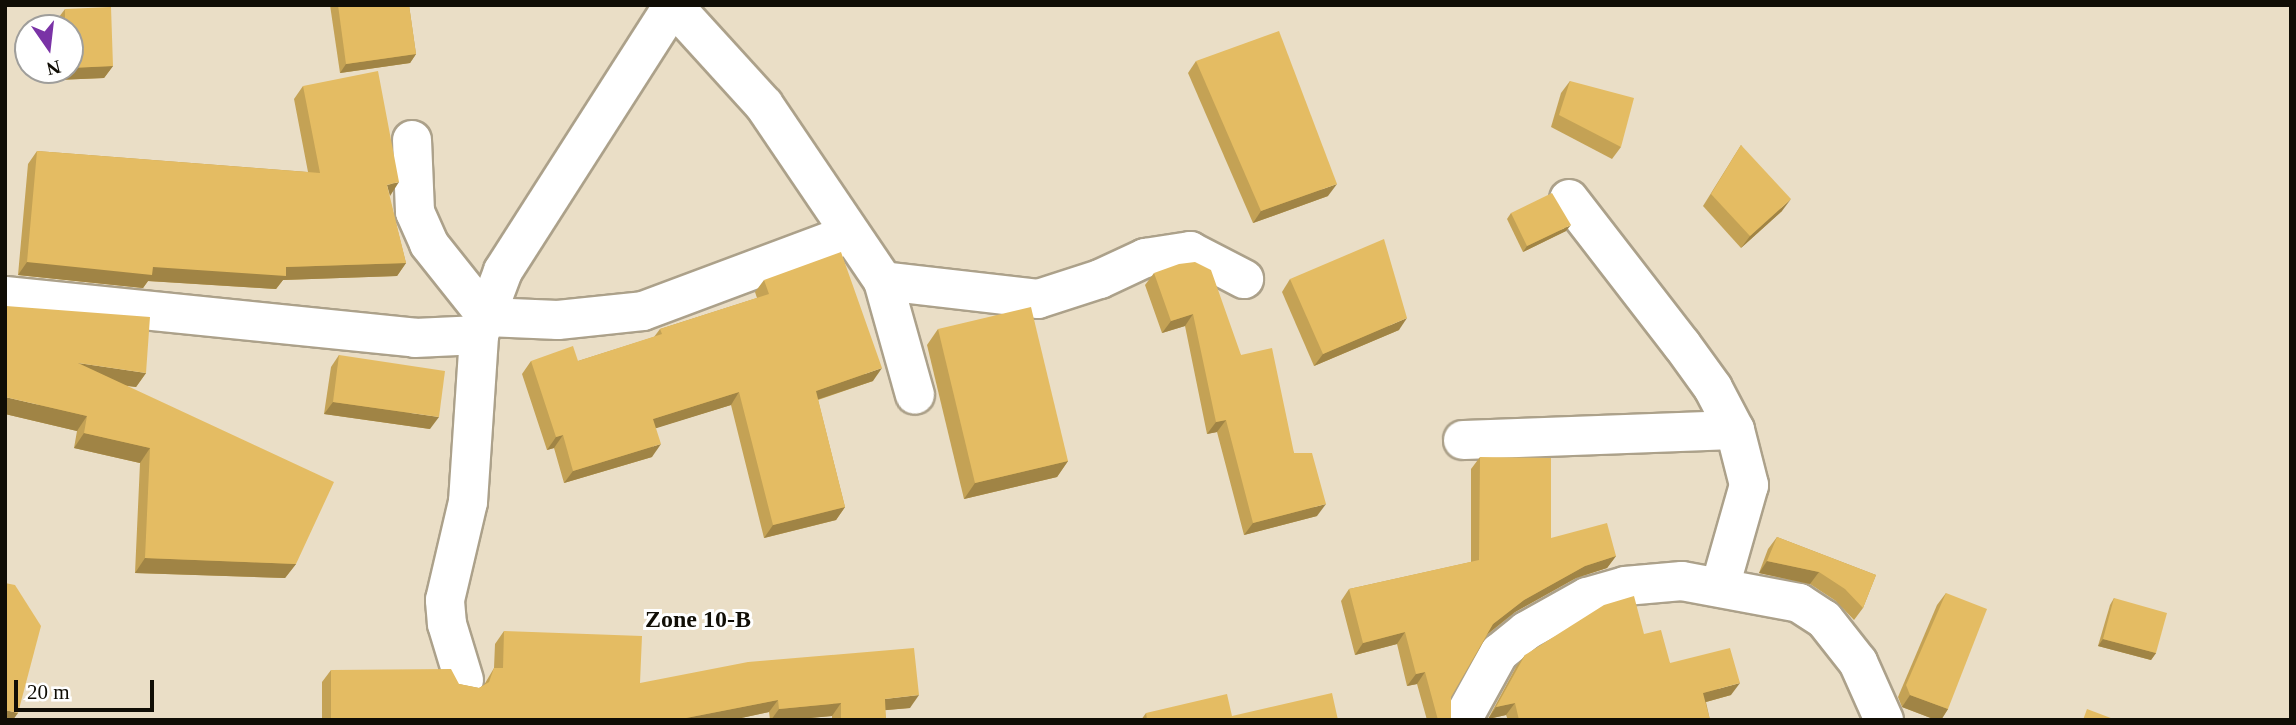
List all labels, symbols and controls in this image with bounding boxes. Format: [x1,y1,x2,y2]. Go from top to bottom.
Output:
north arrow [14,14,84,84]
text: N [45,56,63,80]
district label: Zone 10-B [645,606,751,634]
scale bar [18,666,158,710]
text: 20 m [27,680,70,704]

